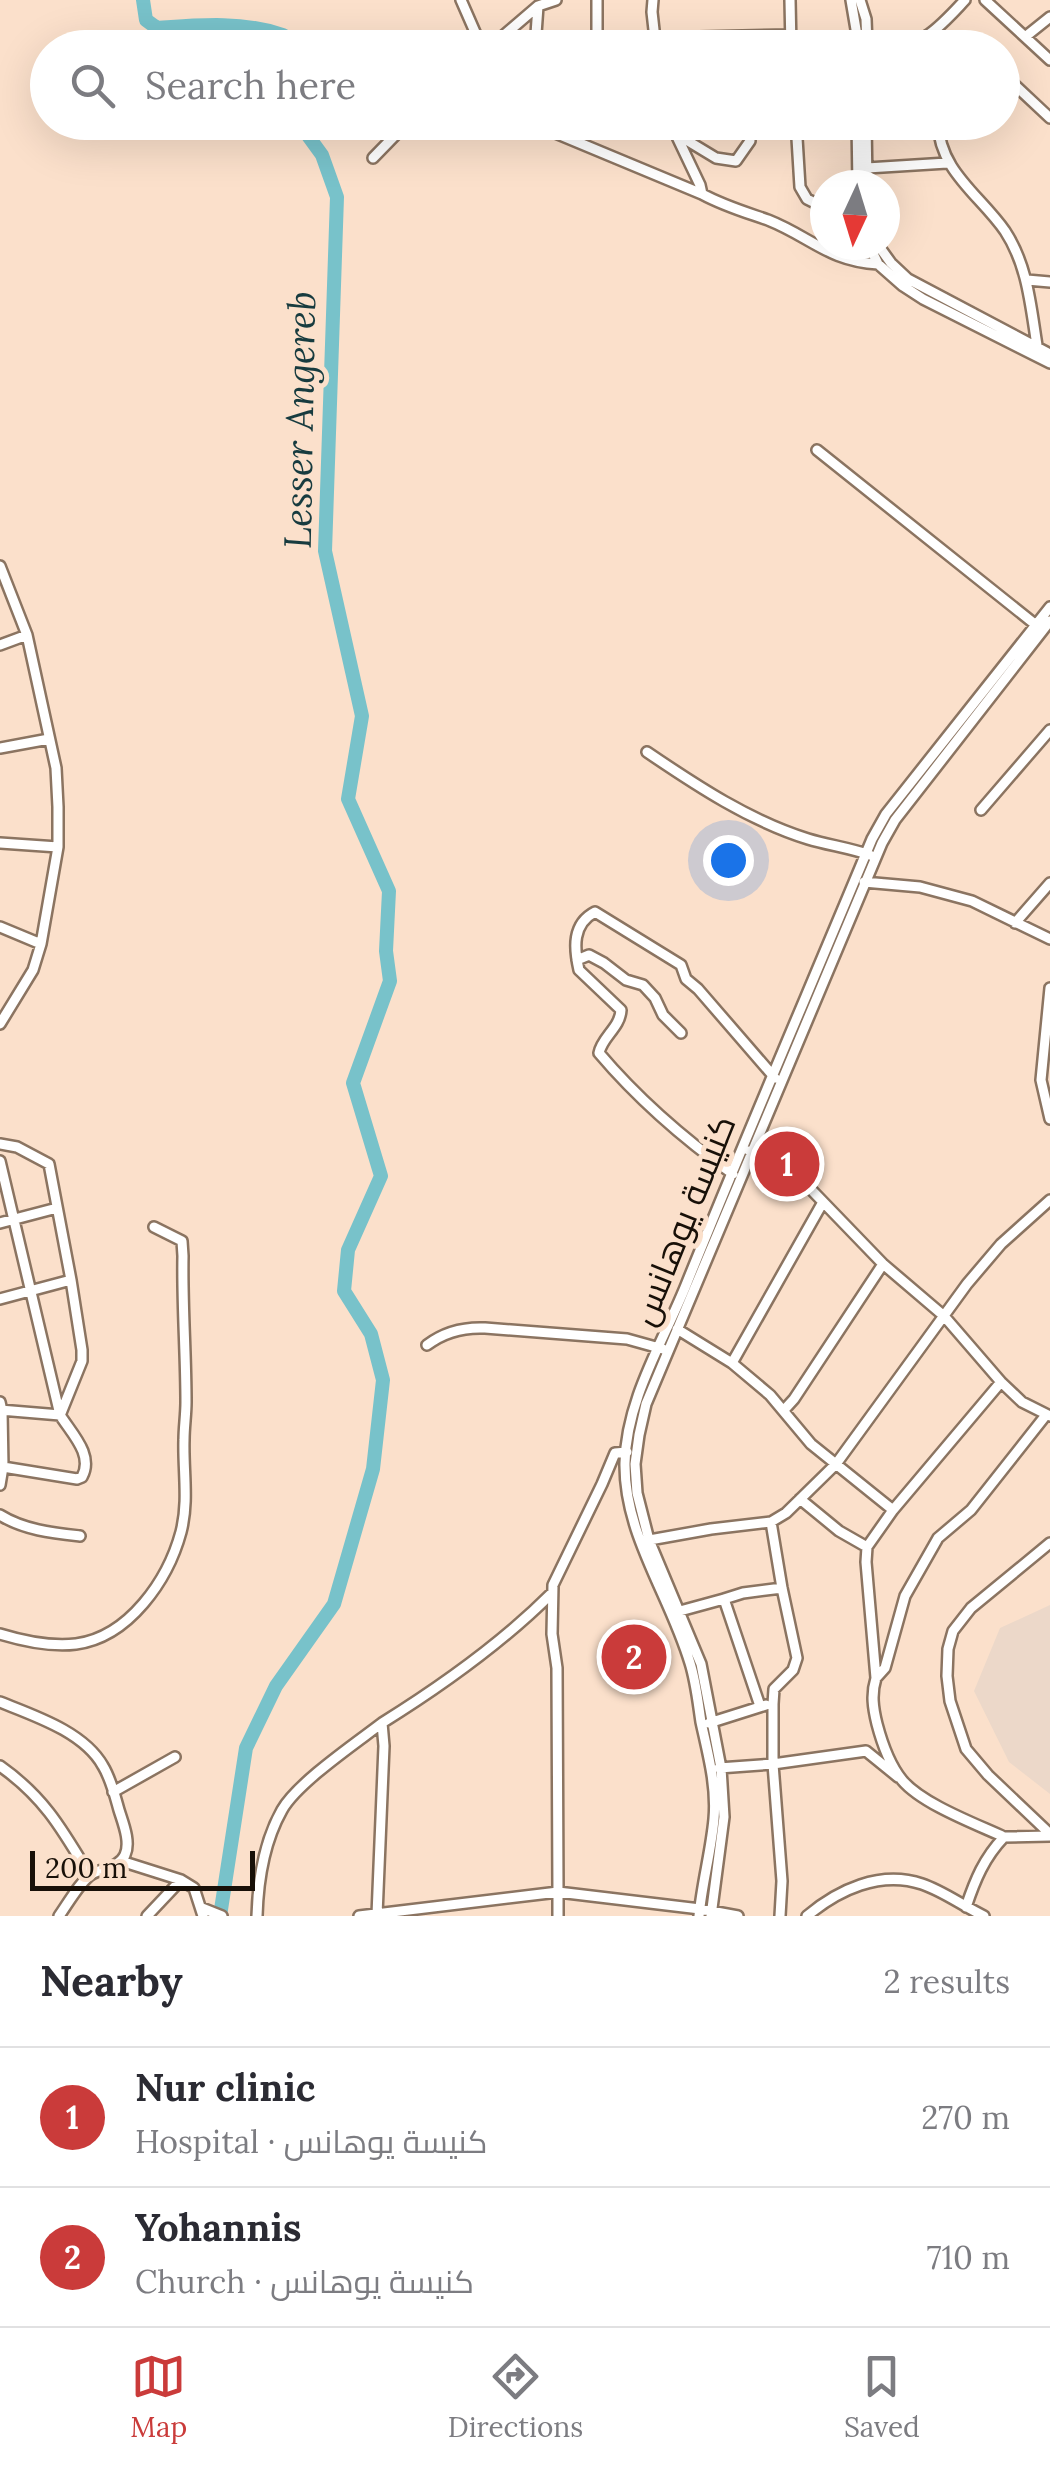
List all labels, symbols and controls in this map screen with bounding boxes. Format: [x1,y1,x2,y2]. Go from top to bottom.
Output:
search box [30,30,1020,140]
icon: search [65,58,120,113]
text: Search here [145,61,356,109]
north arrow [810,170,900,260]
water label: Lesser Angereb [273,291,326,549]
your location [703,835,754,886]
street label: كنيسة يوهانس [620,1108,746,1332]
pin: 1 [754,1126,820,1202]
pin: 2 [602,1620,666,1694]
scale bar [30,1846,255,1890]
text: 200 m [45,1850,127,1886]
text: Nearby [40,1954,183,2008]
text: 2 results [884,1961,1010,2002]
text: Nur clinic [135,2063,316,2111]
text: 1 [66,2097,79,2138]
text: 270 m [921,2097,1010,2138]
text: Hospital · كنيسة يوهانس [135,2121,488,2162]
text: Yohannis [135,2203,301,2251]
text: 2 [64,2237,81,2278]
text: 710 m [927,2237,1010,2278]
text: Church · كنيسة يوهانس [135,2261,474,2302]
tab: Map [130,2349,187,2445]
tab: Directions [448,2349,583,2445]
tab: Saved [844,2349,920,2445]

